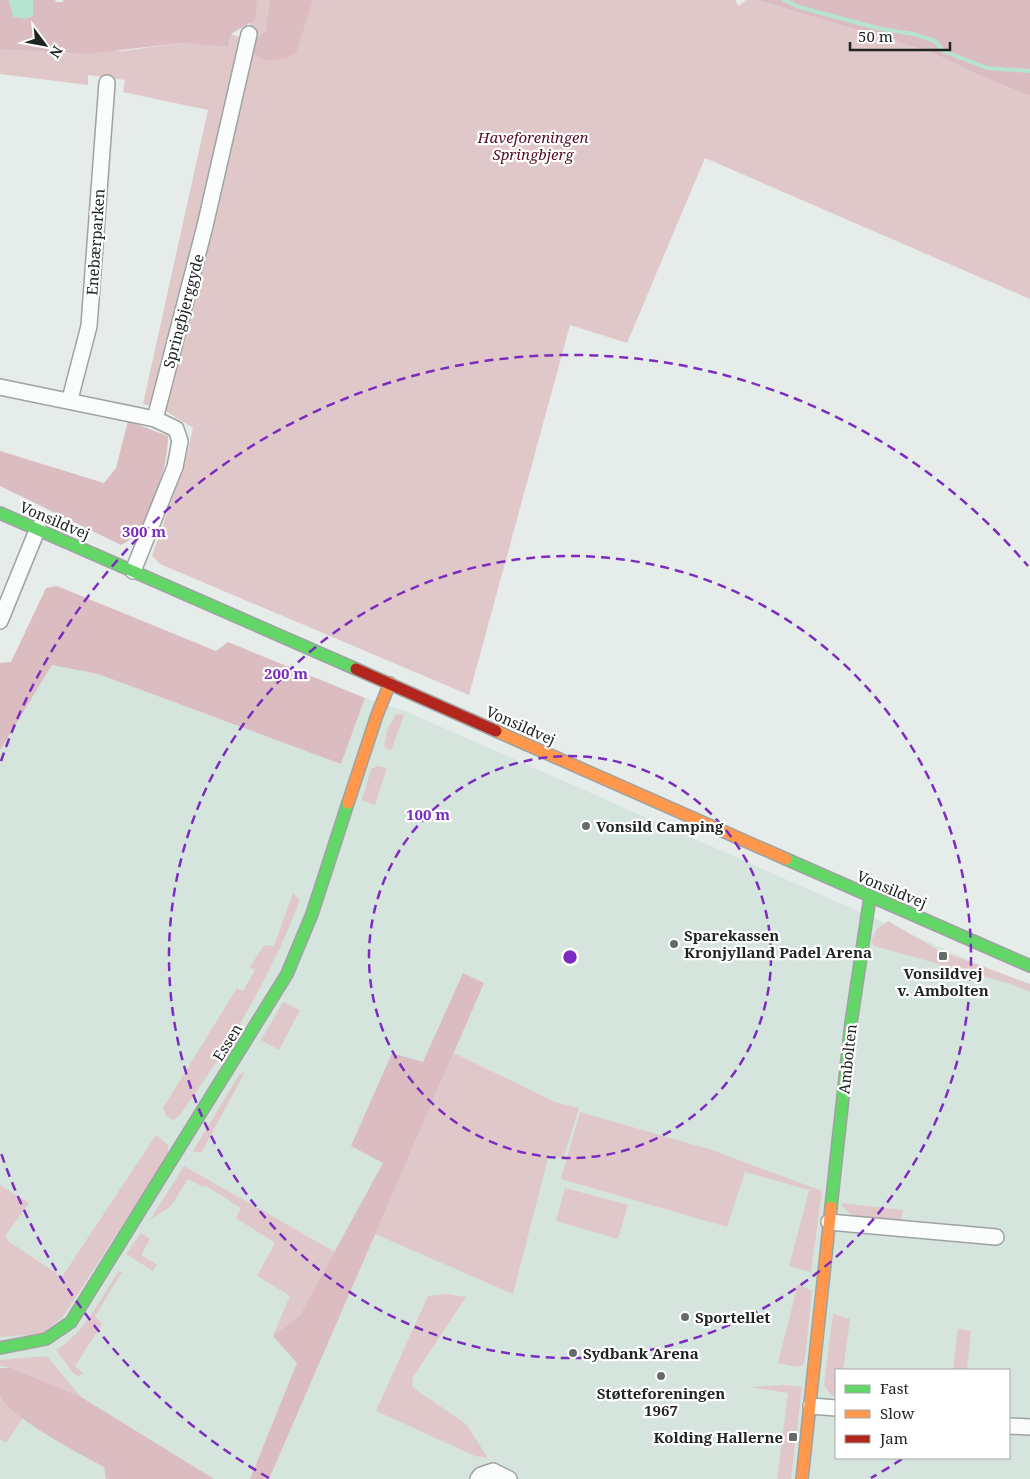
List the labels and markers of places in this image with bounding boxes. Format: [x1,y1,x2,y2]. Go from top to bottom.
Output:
place label: Vonsild Camping [596,816,724,836]
marker: Vonsild Camping [580,820,592,832]
place label: Sparekassen Kronjylland Padel Arena [684,925,872,962]
marker: Sparekassen Kronjylland Padel Arena [668,938,680,950]
centre of rings [561,948,579,966]
marker: Vonsildvej v. Ambolten [937,950,949,962]
place label: Vonsildvej v. Ambolten [897,963,989,1000]
place label: Sportellet [695,1307,770,1327]
marker: Sportellet [679,1311,691,1323]
place label: Sydbank Arena [583,1343,699,1363]
marker: Sydbank Arena [567,1347,579,1359]
marker: Støtteforeningen 1967 [655,1370,667,1382]
place label: Støtteforeningen 1967 [597,1383,725,1420]
place label: Kolding Hallerne [654,1427,783,1447]
marker: Kolding Hallerne [787,1431,799,1443]

